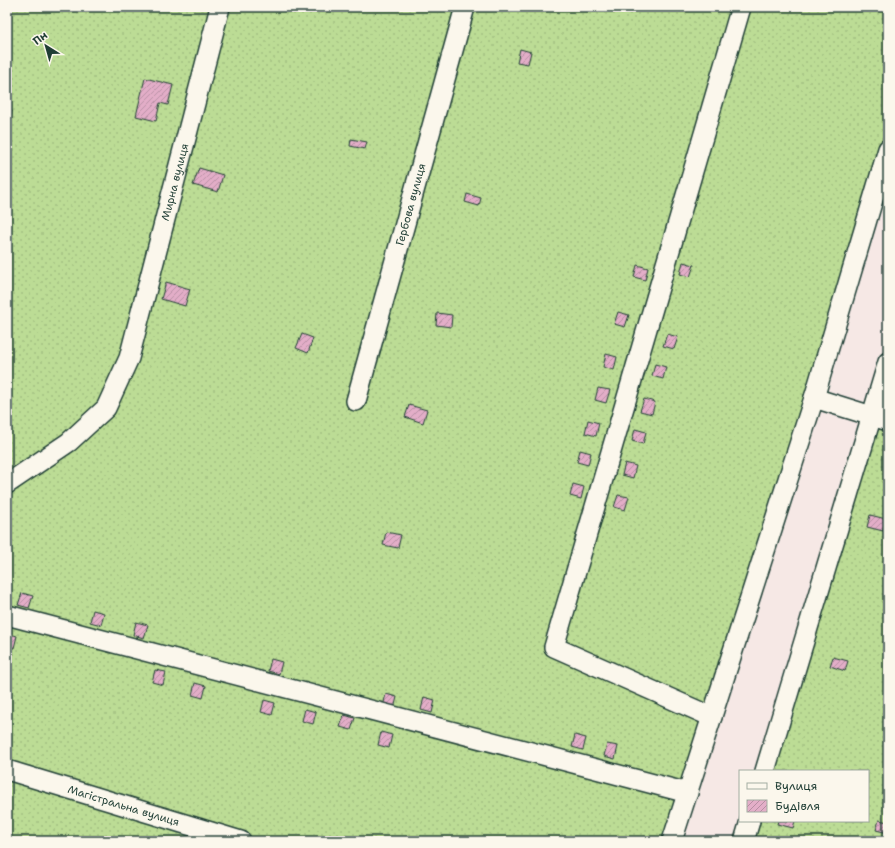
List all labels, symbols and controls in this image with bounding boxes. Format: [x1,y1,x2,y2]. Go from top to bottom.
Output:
north arrow [26,26,66,66]
text: Пн [30,28,51,49]
street label: Мирна вулиця [157,142,192,222]
street label: Гербова вулиця [392,162,429,247]
legend [739,770,869,822]
text: Вулиця [775,778,817,794]
street label: Магістральна вулиця [66,781,181,829]
text: Будівля [775,798,820,814]

